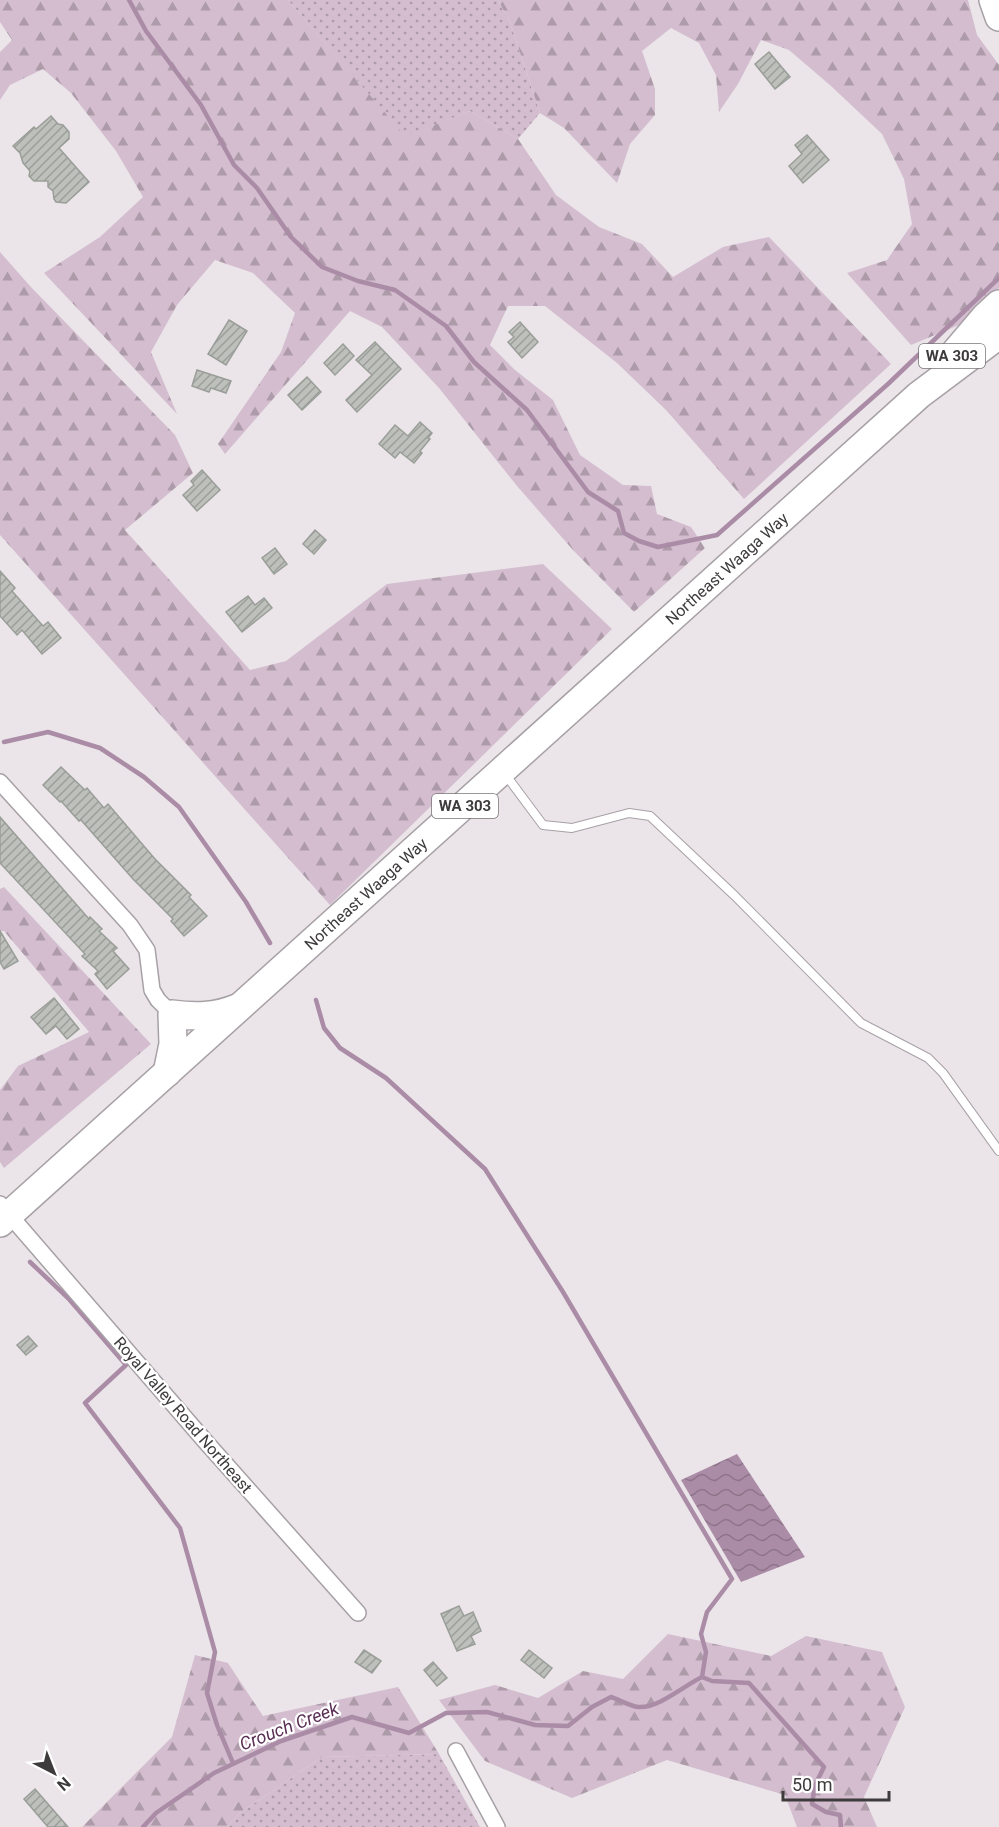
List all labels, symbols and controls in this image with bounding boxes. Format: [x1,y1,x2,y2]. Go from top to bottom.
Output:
road number: WA 303 [919,344,985,368]
street label: Northeast Waaga Way [661,508,792,628]
road number: WA 303 [432,794,498,818]
street label: Northeast Waaga Way [300,833,431,954]
street label: Royal Valley Road Northeast [110,1333,256,1497]
water label: Crouch Creek [237,1697,343,1754]
north arrow [24,1743,84,1803]
scale bar [783,1764,890,1802]
text: N [53,1773,74,1795]
text: 50 m [792,1774,832,1795]

